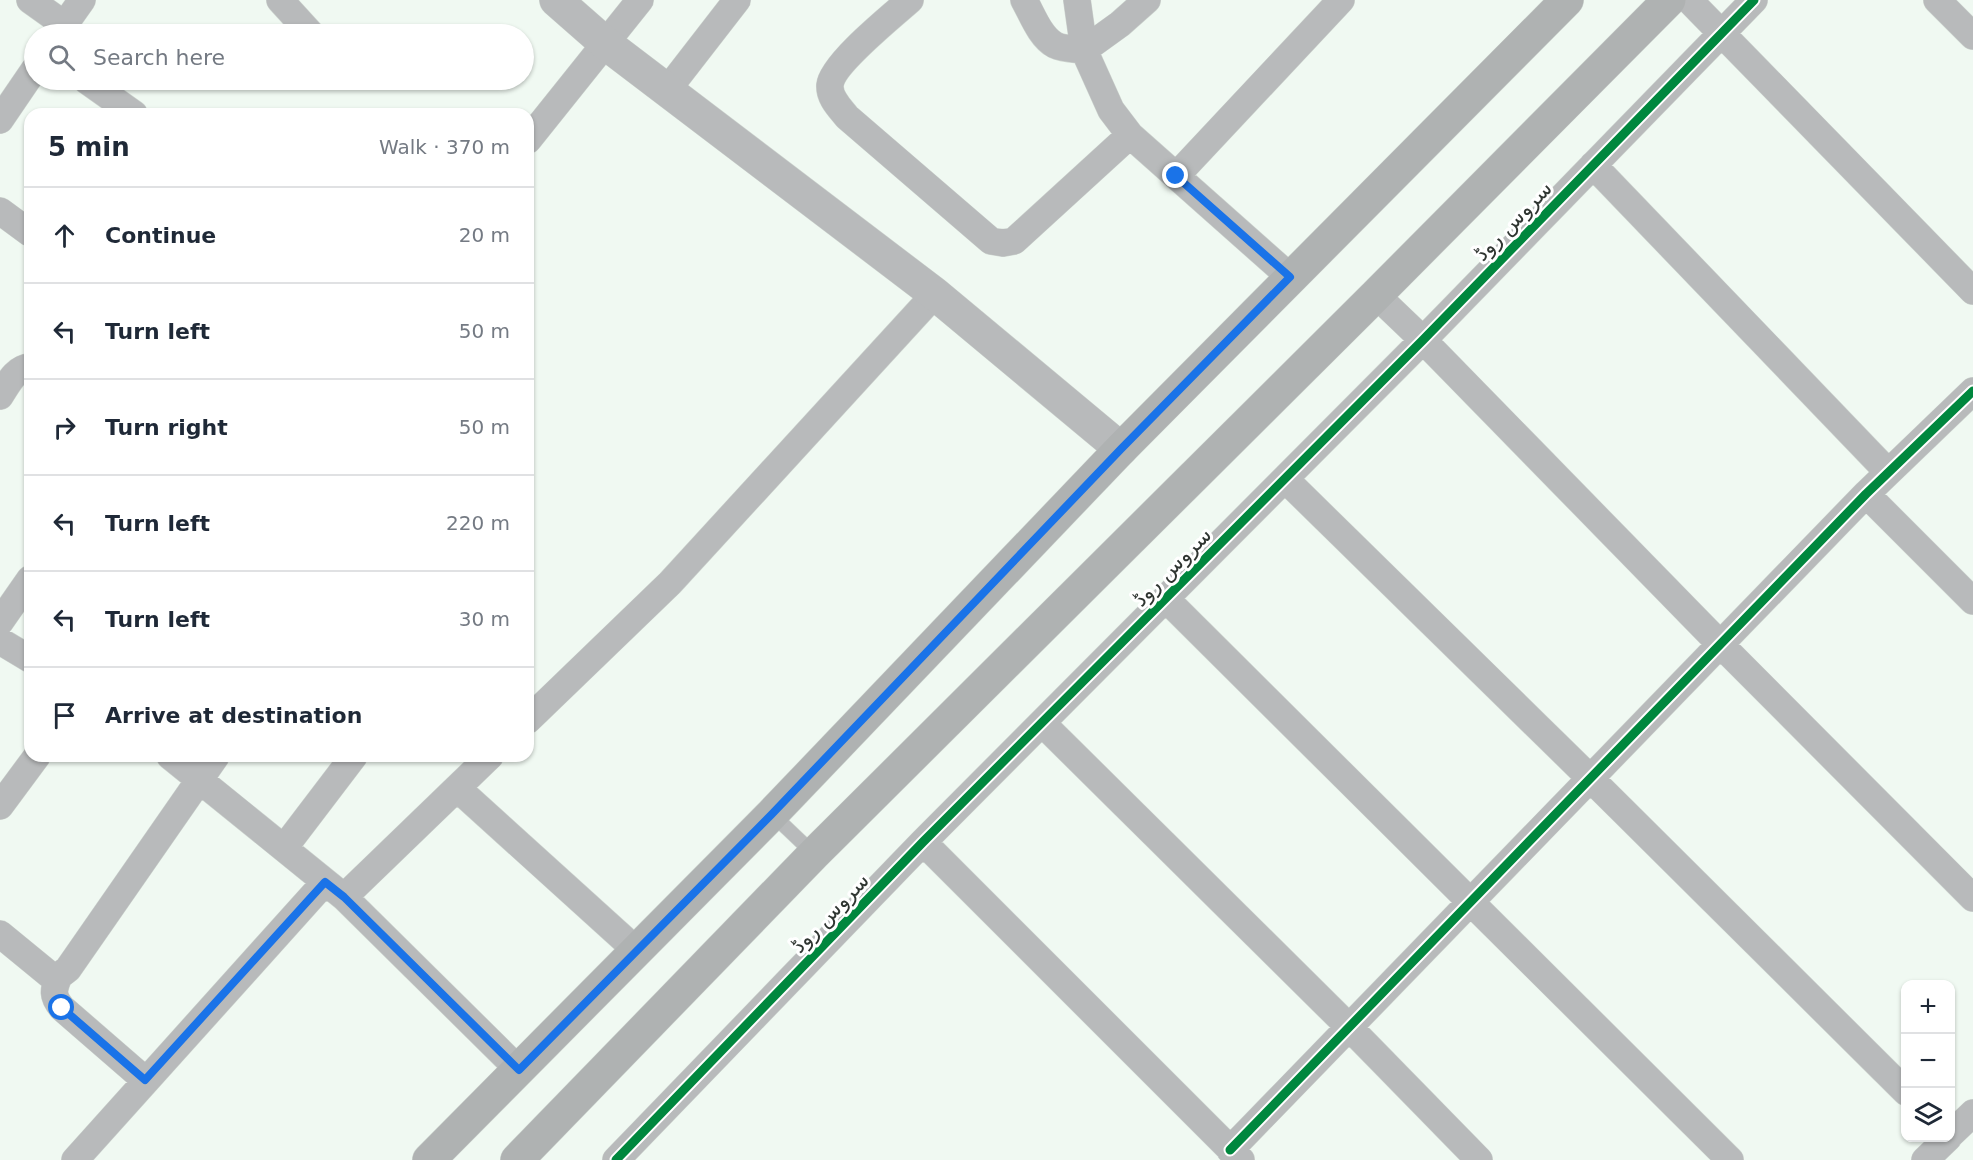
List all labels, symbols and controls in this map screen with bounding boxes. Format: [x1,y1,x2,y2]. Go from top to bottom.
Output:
search box [24,24,534,90]
icon: search [45,41,78,74]
text: Search here [93,45,225,70]
text: 5 min [48,132,130,162]
text: Walk · 370 m [379,135,510,159]
route end [1162,162,1188,188]
street label: سروس روڈ [1469,176,1557,266]
icon: ahead [48,219,81,252]
text: Continue [105,223,216,248]
text: 20 m [459,223,510,247]
icon: left [48,315,81,348]
text: Turn left [105,319,210,344]
text: 50 m [459,319,510,343]
icon: right [48,411,81,444]
text: Turn right [105,415,228,440]
text: 50 m [459,415,510,439]
icon: left [48,507,81,540]
text: Turn left [105,511,210,536]
text: 220 m [446,511,510,535]
street label: سروس روڈ [1128,523,1216,611]
icon: left [48,603,81,636]
text: Turn left [105,607,210,632]
text: 30 m [459,607,510,631]
icon: arrive [48,699,81,732]
text: Arrive at destination [105,703,362,728]
street label: سروس روڈ [786,868,874,958]
map controls [1901,980,1955,1142]
button: + [1901,980,1955,1034]
route start [48,994,74,1020]
button: − [1901,1034,1955,1088]
button: layers [1901,1088,1955,1142]

